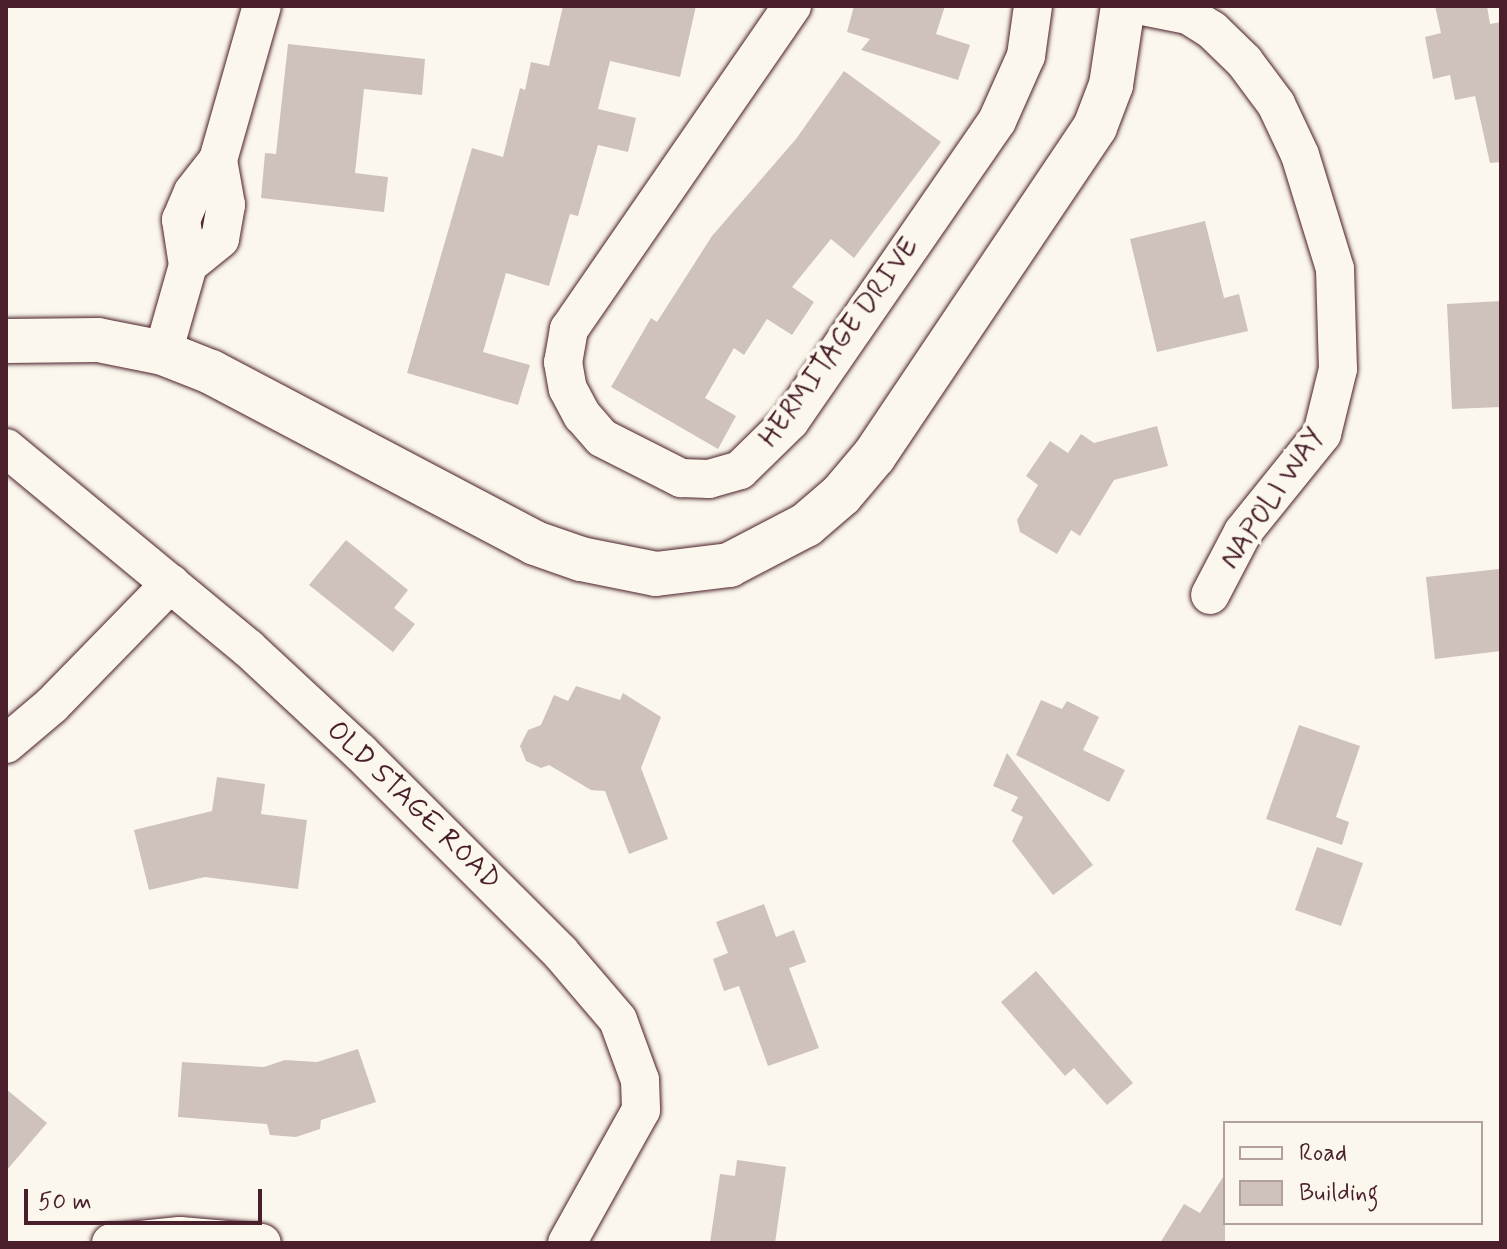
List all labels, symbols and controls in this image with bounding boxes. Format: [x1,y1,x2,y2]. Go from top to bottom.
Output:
street label: HERMITAGE DRIVE [752,230,928,456]
street label: NAPOLI WAY [1214,422,1332,576]
street label: OLD STAGE ROAD [319,714,507,898]
legend [1223,1121,1483,1225]
text: Road [1299,1138,1347,1169]
scale bar [28,1173,266,1223]
text: Building [1299,1178,1379,1209]
text: 50 m [38,1187,92,1218]

